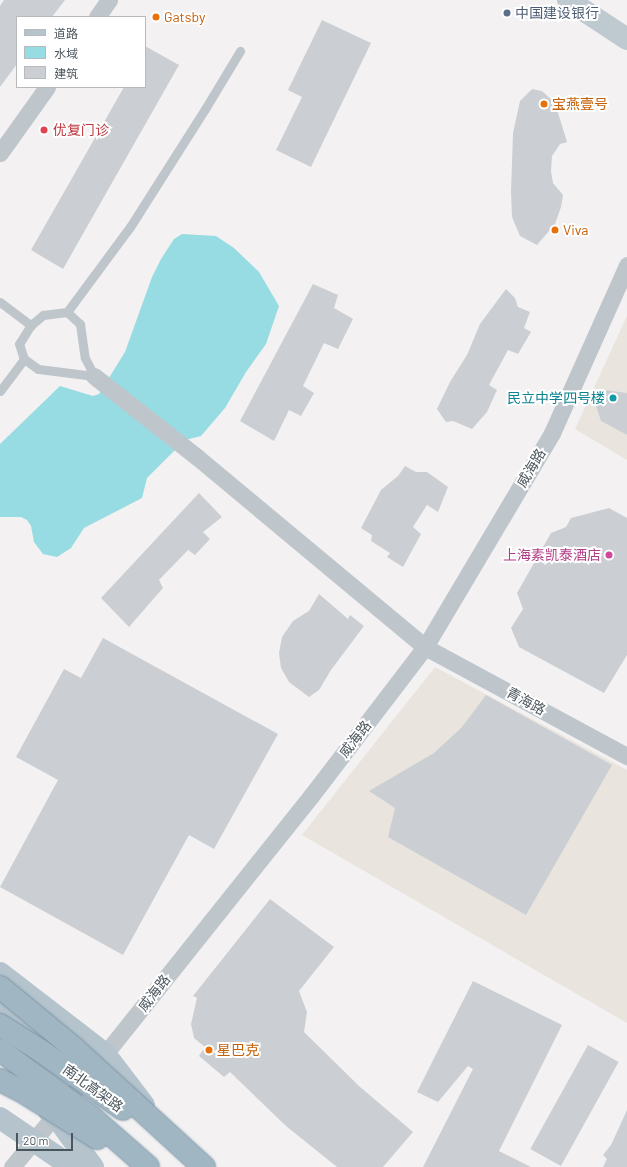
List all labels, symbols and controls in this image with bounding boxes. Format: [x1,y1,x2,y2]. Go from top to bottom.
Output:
place label: 中国建设银行 [515,5,599,21]
marker: 中国建设银行 [502,8,512,18]
place label: Gatsby [164,9,205,25]
marker: Gatsby [151,12,161,22]
legend [16,16,146,88]
text: 道路 [54,26,78,40]
text: 水域 [54,46,78,60]
text: 建筑 [54,66,78,80]
place label: 宝燕壹号 [552,96,608,112]
marker: 宝燕壹号 [539,99,549,109]
place label: 优复门诊 [53,122,109,138]
marker: 优复门诊 [38,124,50,136]
place label: Viva [563,222,588,238]
marker: Viva [550,225,560,235]
place label: 民立中学四号楼 [507,390,605,406]
marker: 民立中学四号楼 [608,393,618,403]
street label: 威海路 [513,446,549,490]
place label: 上海素凯泰酒店 [503,547,601,563]
marker: 上海素凯泰酒店 [604,550,614,560]
street label: 青海路 [504,684,548,718]
street label: 威海路 [335,717,375,761]
street label: 威海路 [134,971,174,1015]
place label: 星巴克 [217,1042,259,1058]
marker: 星巴克 [204,1045,214,1055]
street label: 南北高架路 [60,1061,126,1115]
scale bar [18,1125,75,1151]
text: 20 m [23,1133,49,1147]

